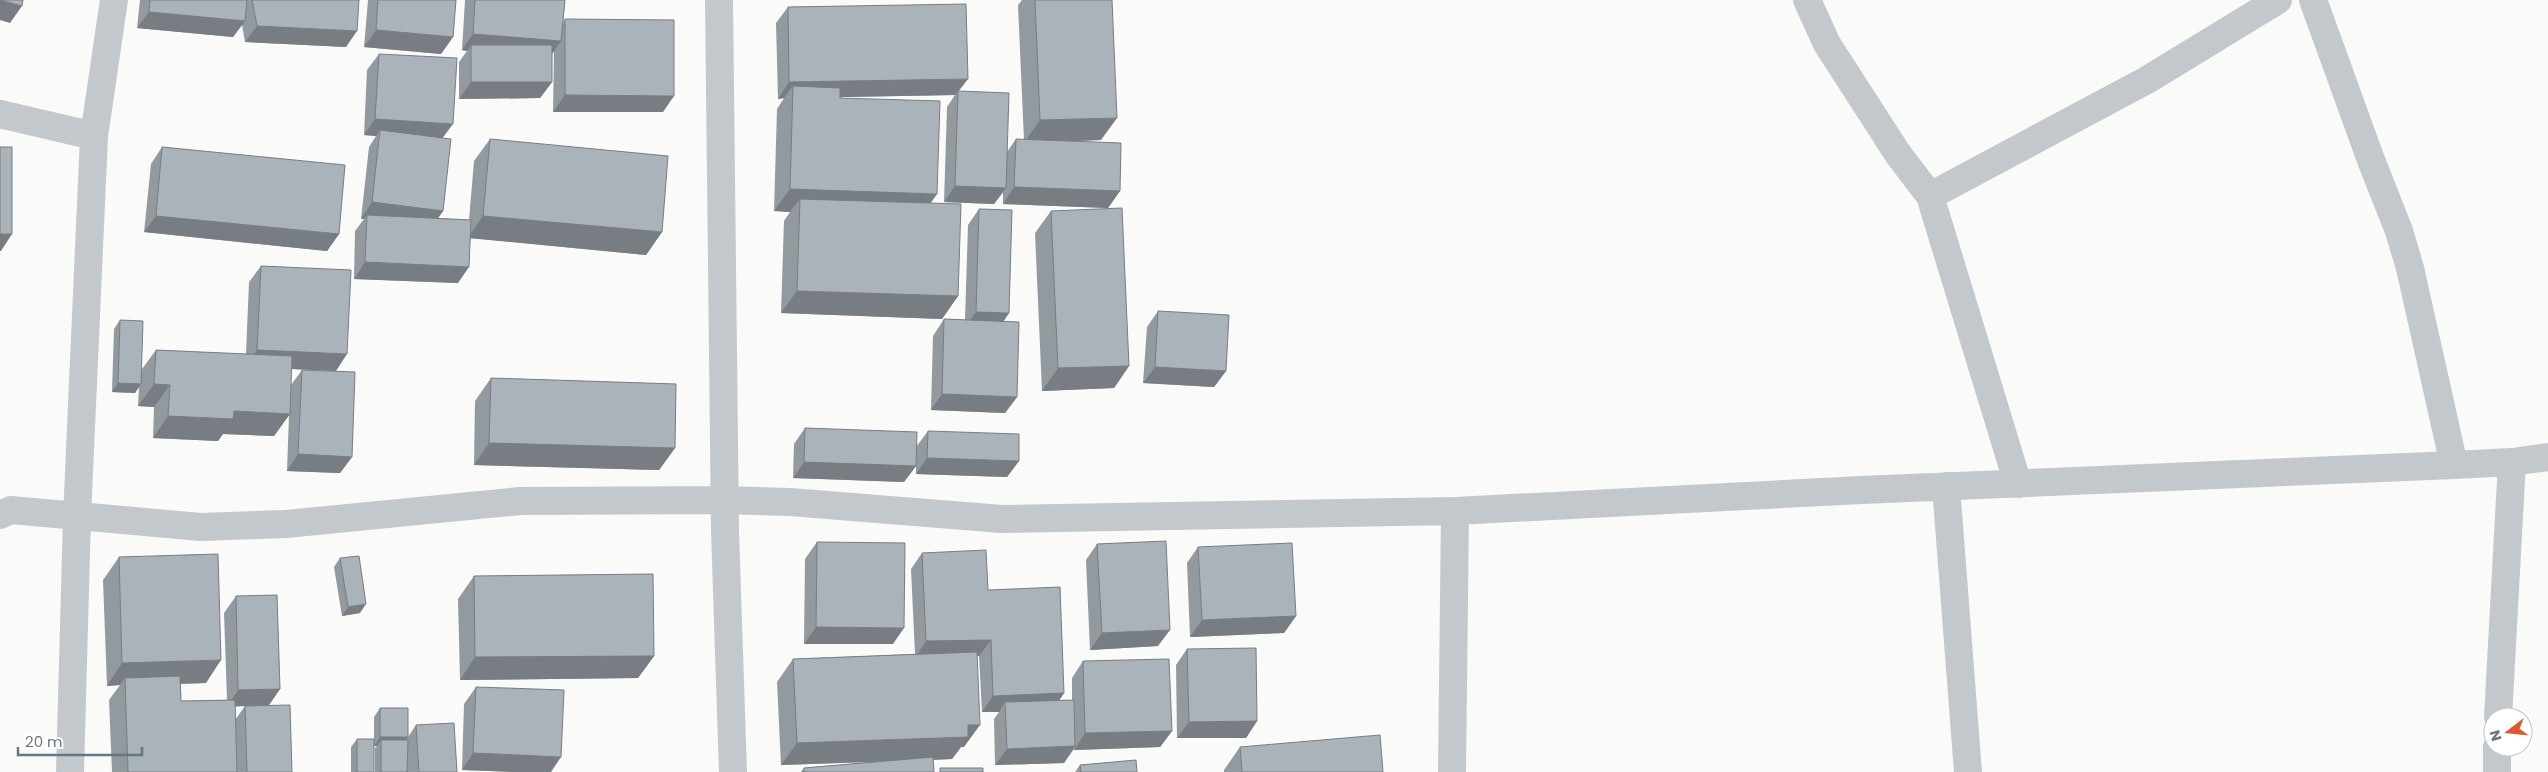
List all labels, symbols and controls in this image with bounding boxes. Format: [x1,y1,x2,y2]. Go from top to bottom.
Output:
north arrow [2483,707,2533,757]
scale bar [18,724,141,756]
text: N [2484,728,2507,743]
text: 20 m [25,731,63,752]

